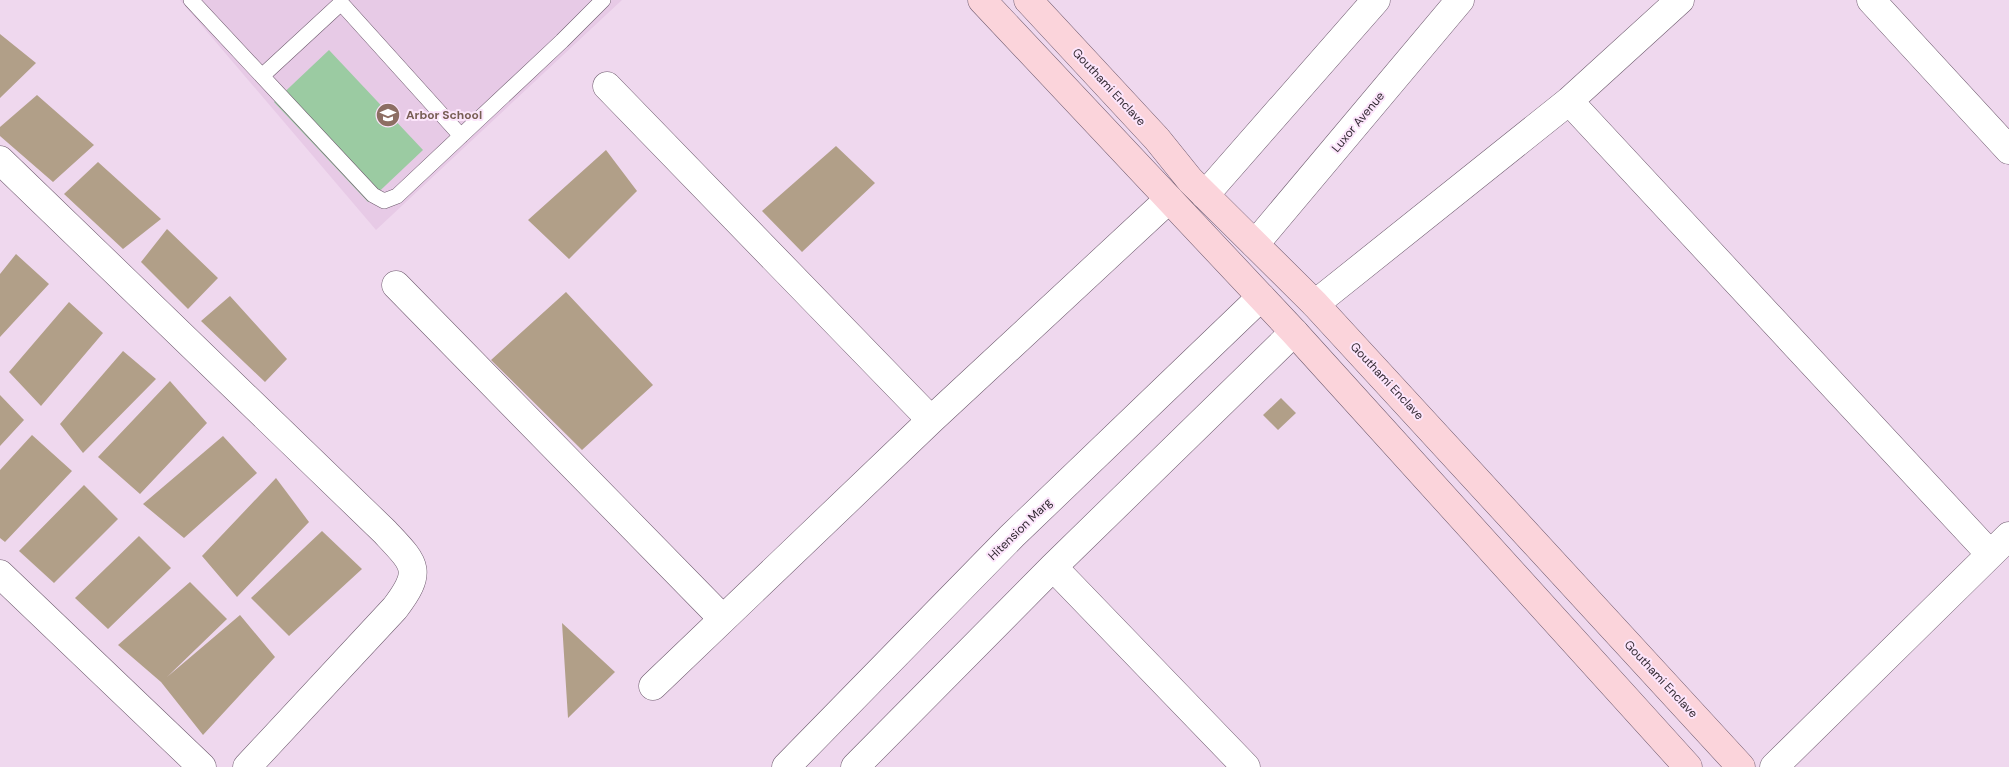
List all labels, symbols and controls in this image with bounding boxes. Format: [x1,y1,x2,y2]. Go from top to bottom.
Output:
street label: Gouthami Enclave [1069,45,1149,129]
street label: Luxor Avenue [1328,88,1388,156]
school or university icon: Arbor School [375,102,401,128]
place label: Arbor School [406,107,482,123]
street label: Gouthami Enclave [1347,339,1427,423]
street label: Hitension Marg [985,494,1056,564]
street label: Gouthami Enclave [1621,637,1701,721]

